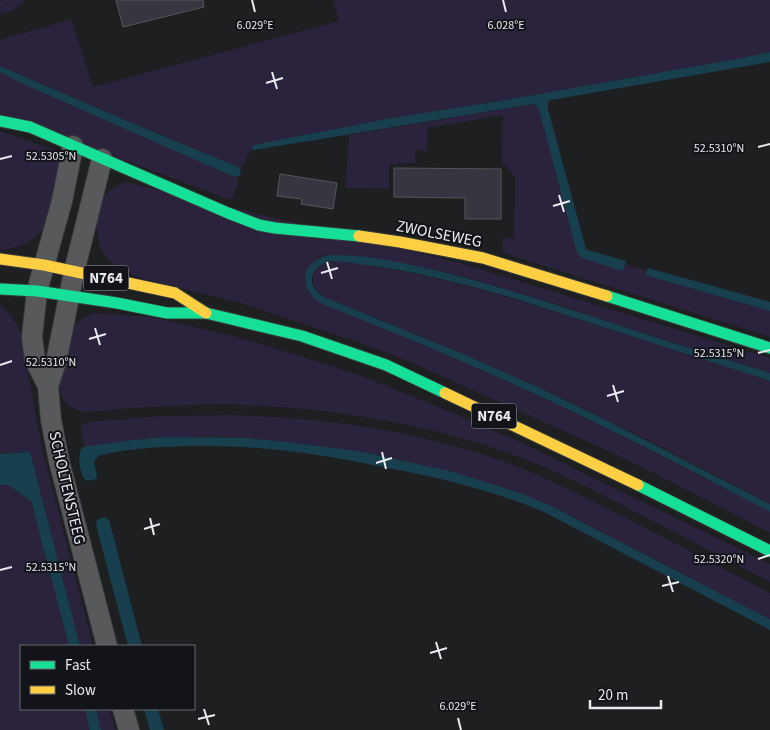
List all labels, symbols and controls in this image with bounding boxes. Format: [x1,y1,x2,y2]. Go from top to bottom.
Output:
text: 6.029°E [236,17,274,34]
text: 6.028°E [487,17,525,34]
text: 52.5310°N [694,140,744,157]
text: 52.5305°N [26,148,76,165]
street label: ZWOLSEWEG [394,215,484,253]
road number: N764 [84,266,128,290]
text: 52.5315°N [694,345,744,362]
text: 52.5310°N [26,354,76,371]
road number: N764 [472,404,516,428]
street label: SCHOLTENSTEEG [43,429,91,547]
text: 52.5320°N [694,551,744,568]
text: 52.5315°N [26,559,76,576]
legend [20,645,195,710]
text: Fast [65,655,91,676]
scale bar [590,678,661,710]
text: Slow [65,680,96,701]
text: 20 m [598,685,628,706]
text: 6.029°E [439,698,477,715]

